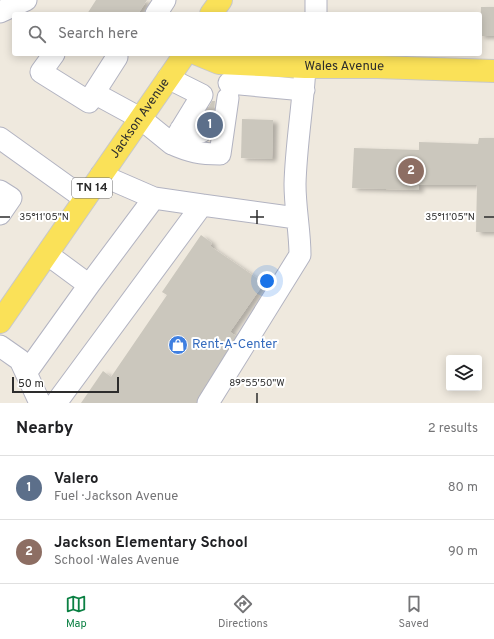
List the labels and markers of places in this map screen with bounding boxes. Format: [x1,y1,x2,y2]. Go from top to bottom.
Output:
pin: 1 [197,110,223,140]
pin: 2 [398,156,424,186]
shop icon: Rent-A-Center [167,334,189,356]
place label: Rent-A-Center [192,337,277,353]

